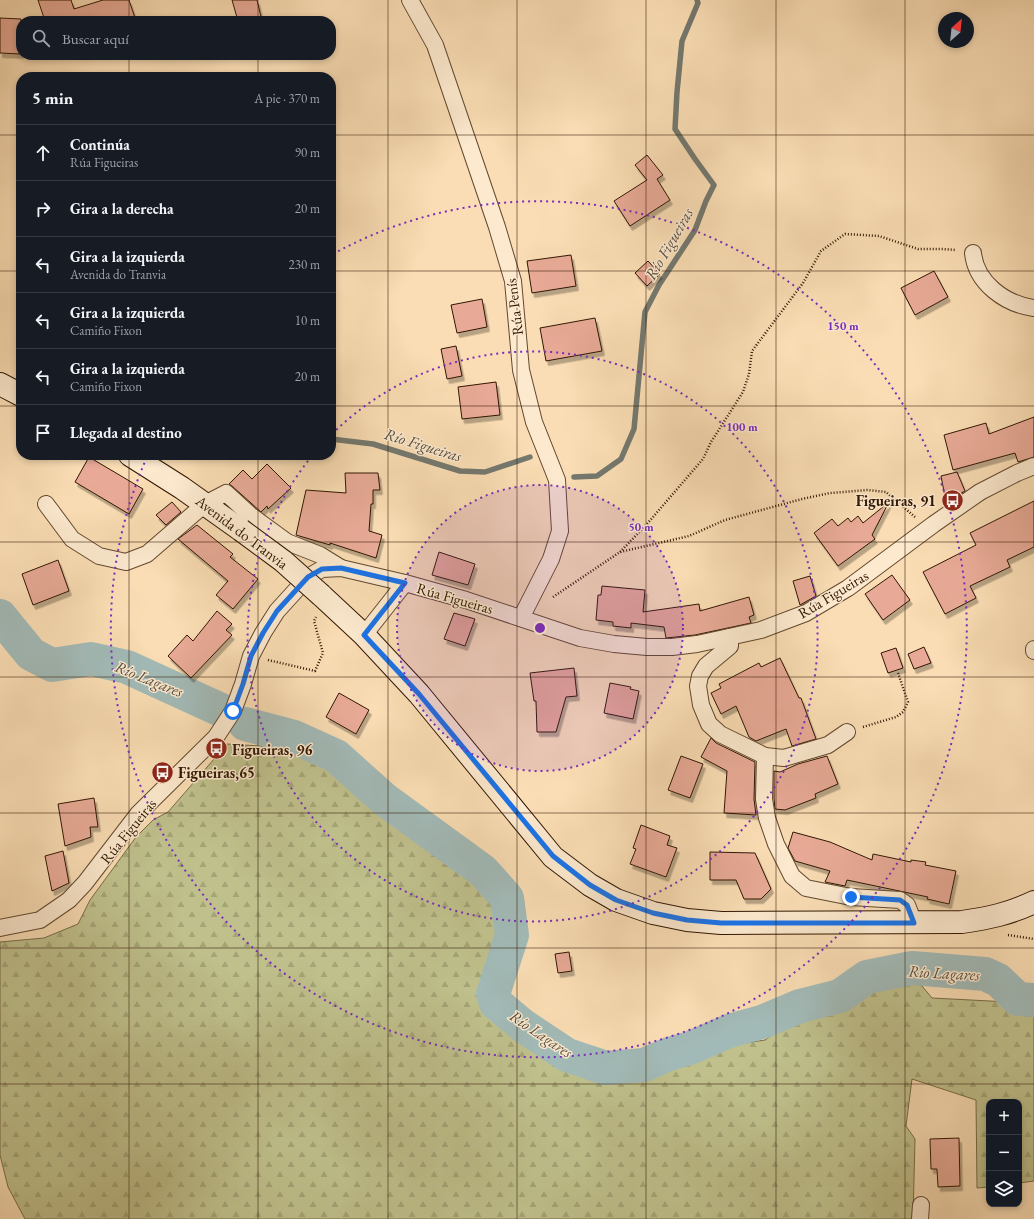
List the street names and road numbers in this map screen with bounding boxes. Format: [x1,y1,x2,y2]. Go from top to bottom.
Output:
street label: Rúa Penís [501,277,527,337]
street label: Avenida do Tranvia [191,490,292,573]
street label: Rúa Figueiras [794,566,872,622]
street label: Rúa Figueiras [415,578,496,618]
street label: Rúa Figueiras [96,794,160,868]

